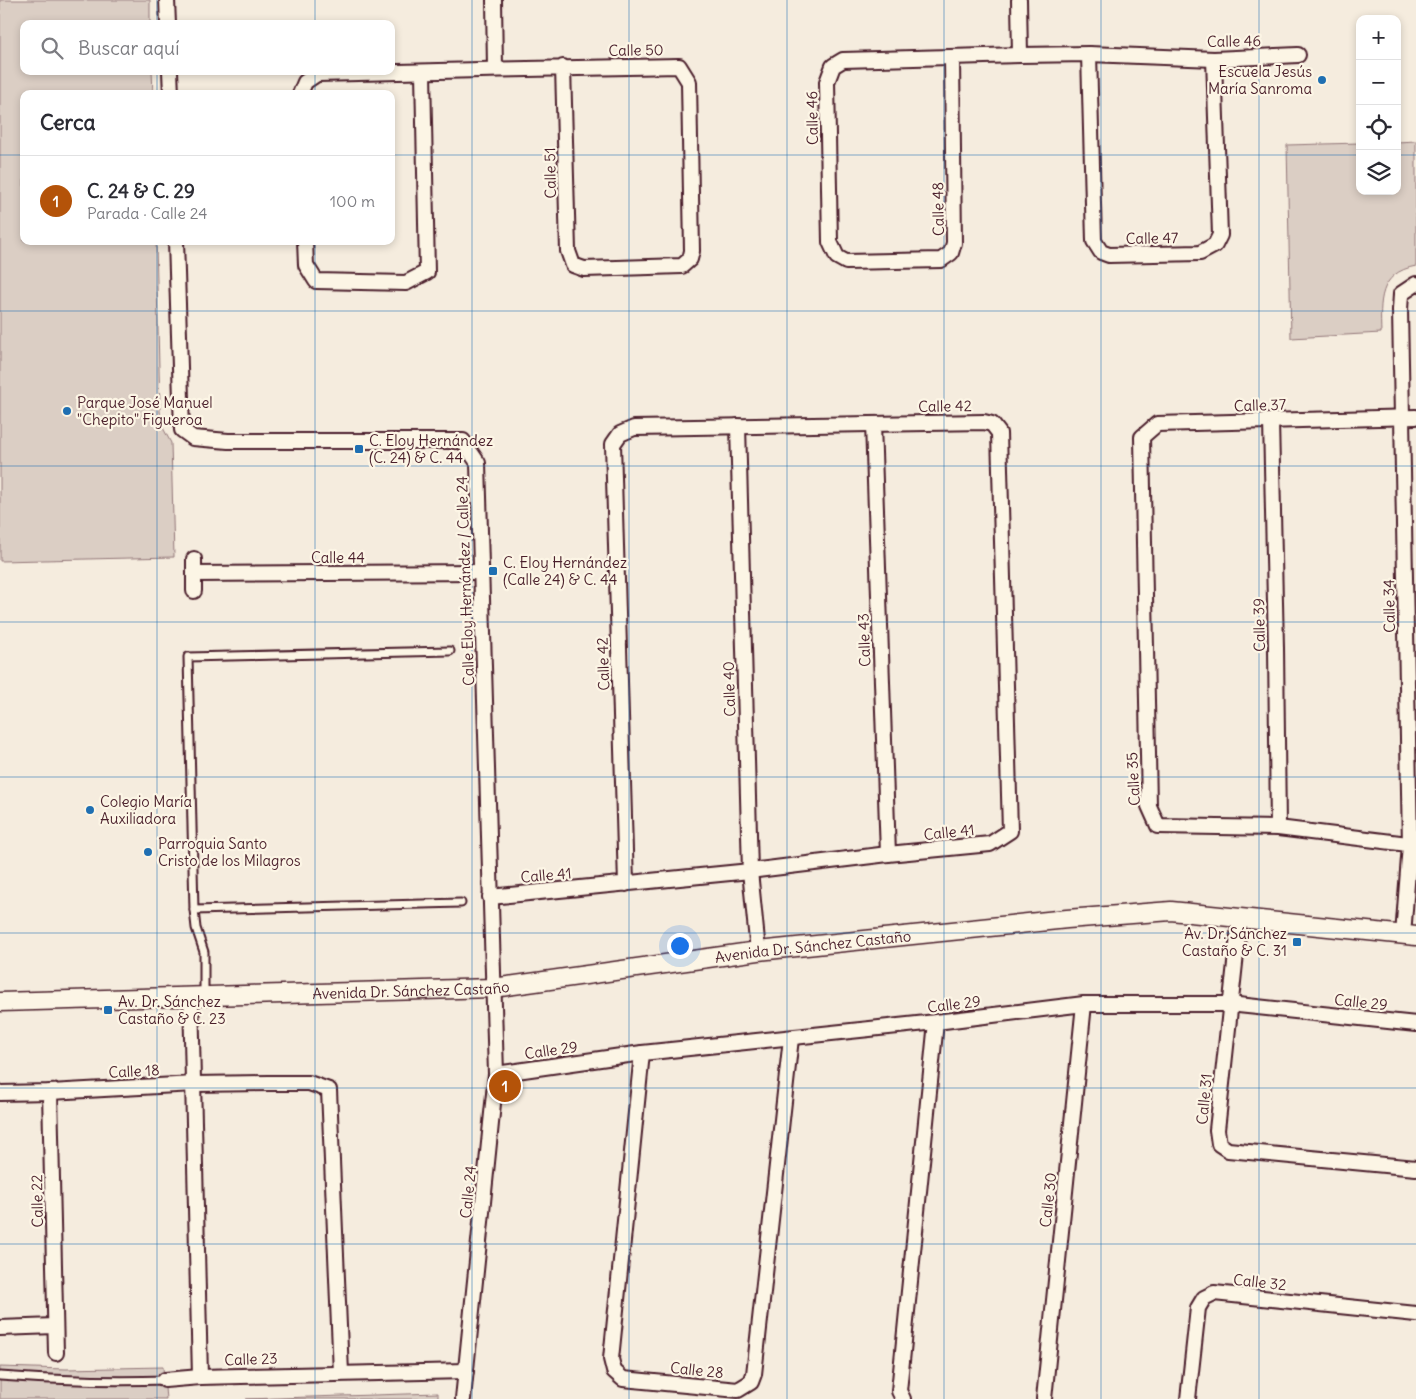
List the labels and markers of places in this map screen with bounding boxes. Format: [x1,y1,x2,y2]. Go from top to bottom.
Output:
place label: Escuela Jesús María Sanroma [1208,62,1312,98]
marker: Escuela Jesús María Sanroma [1316,74,1328,86]
place label: Parque José Manuel "Chepito" Figueroa [77,393,213,429]
marker: Parque José Manuel "Chepito" Figueroa [61,405,73,417]
place label: C. Eloy Hernández (C. 24) & C. 44 [369,431,493,467]
marker: C. Eloy Hernández (C. 24) & C. 44 [353,443,365,455]
place label: C. Eloy Hernández (Calle 24) & C. 44 [503,553,627,589]
marker: C. Eloy Hernández (Calle 24) & C. 44 [487,565,499,577]
place label: Colegio María Auxiliadora [100,792,192,828]
marker: Colegio María Auxiliadora [84,804,96,816]
place label: Parroquia Santo Cristo de los Milagros [158,834,301,870]
marker: Parroquia Santo Cristo de los Milagros [142,846,154,858]
place label: Av. Dr. Sánchez Castaño & C. 31 [1182,924,1287,960]
marker: Av. Dr. Sánchez Castaño & C. 31 [1291,936,1303,948]
place label: Av. Dr. Sánchez Castaño & C. 23 [118,992,226,1028]
marker: Av. Dr. Sánchez Castaño & C. 23 [102,1004,114,1016]
pin: 1 [489,1067,521,1105]

